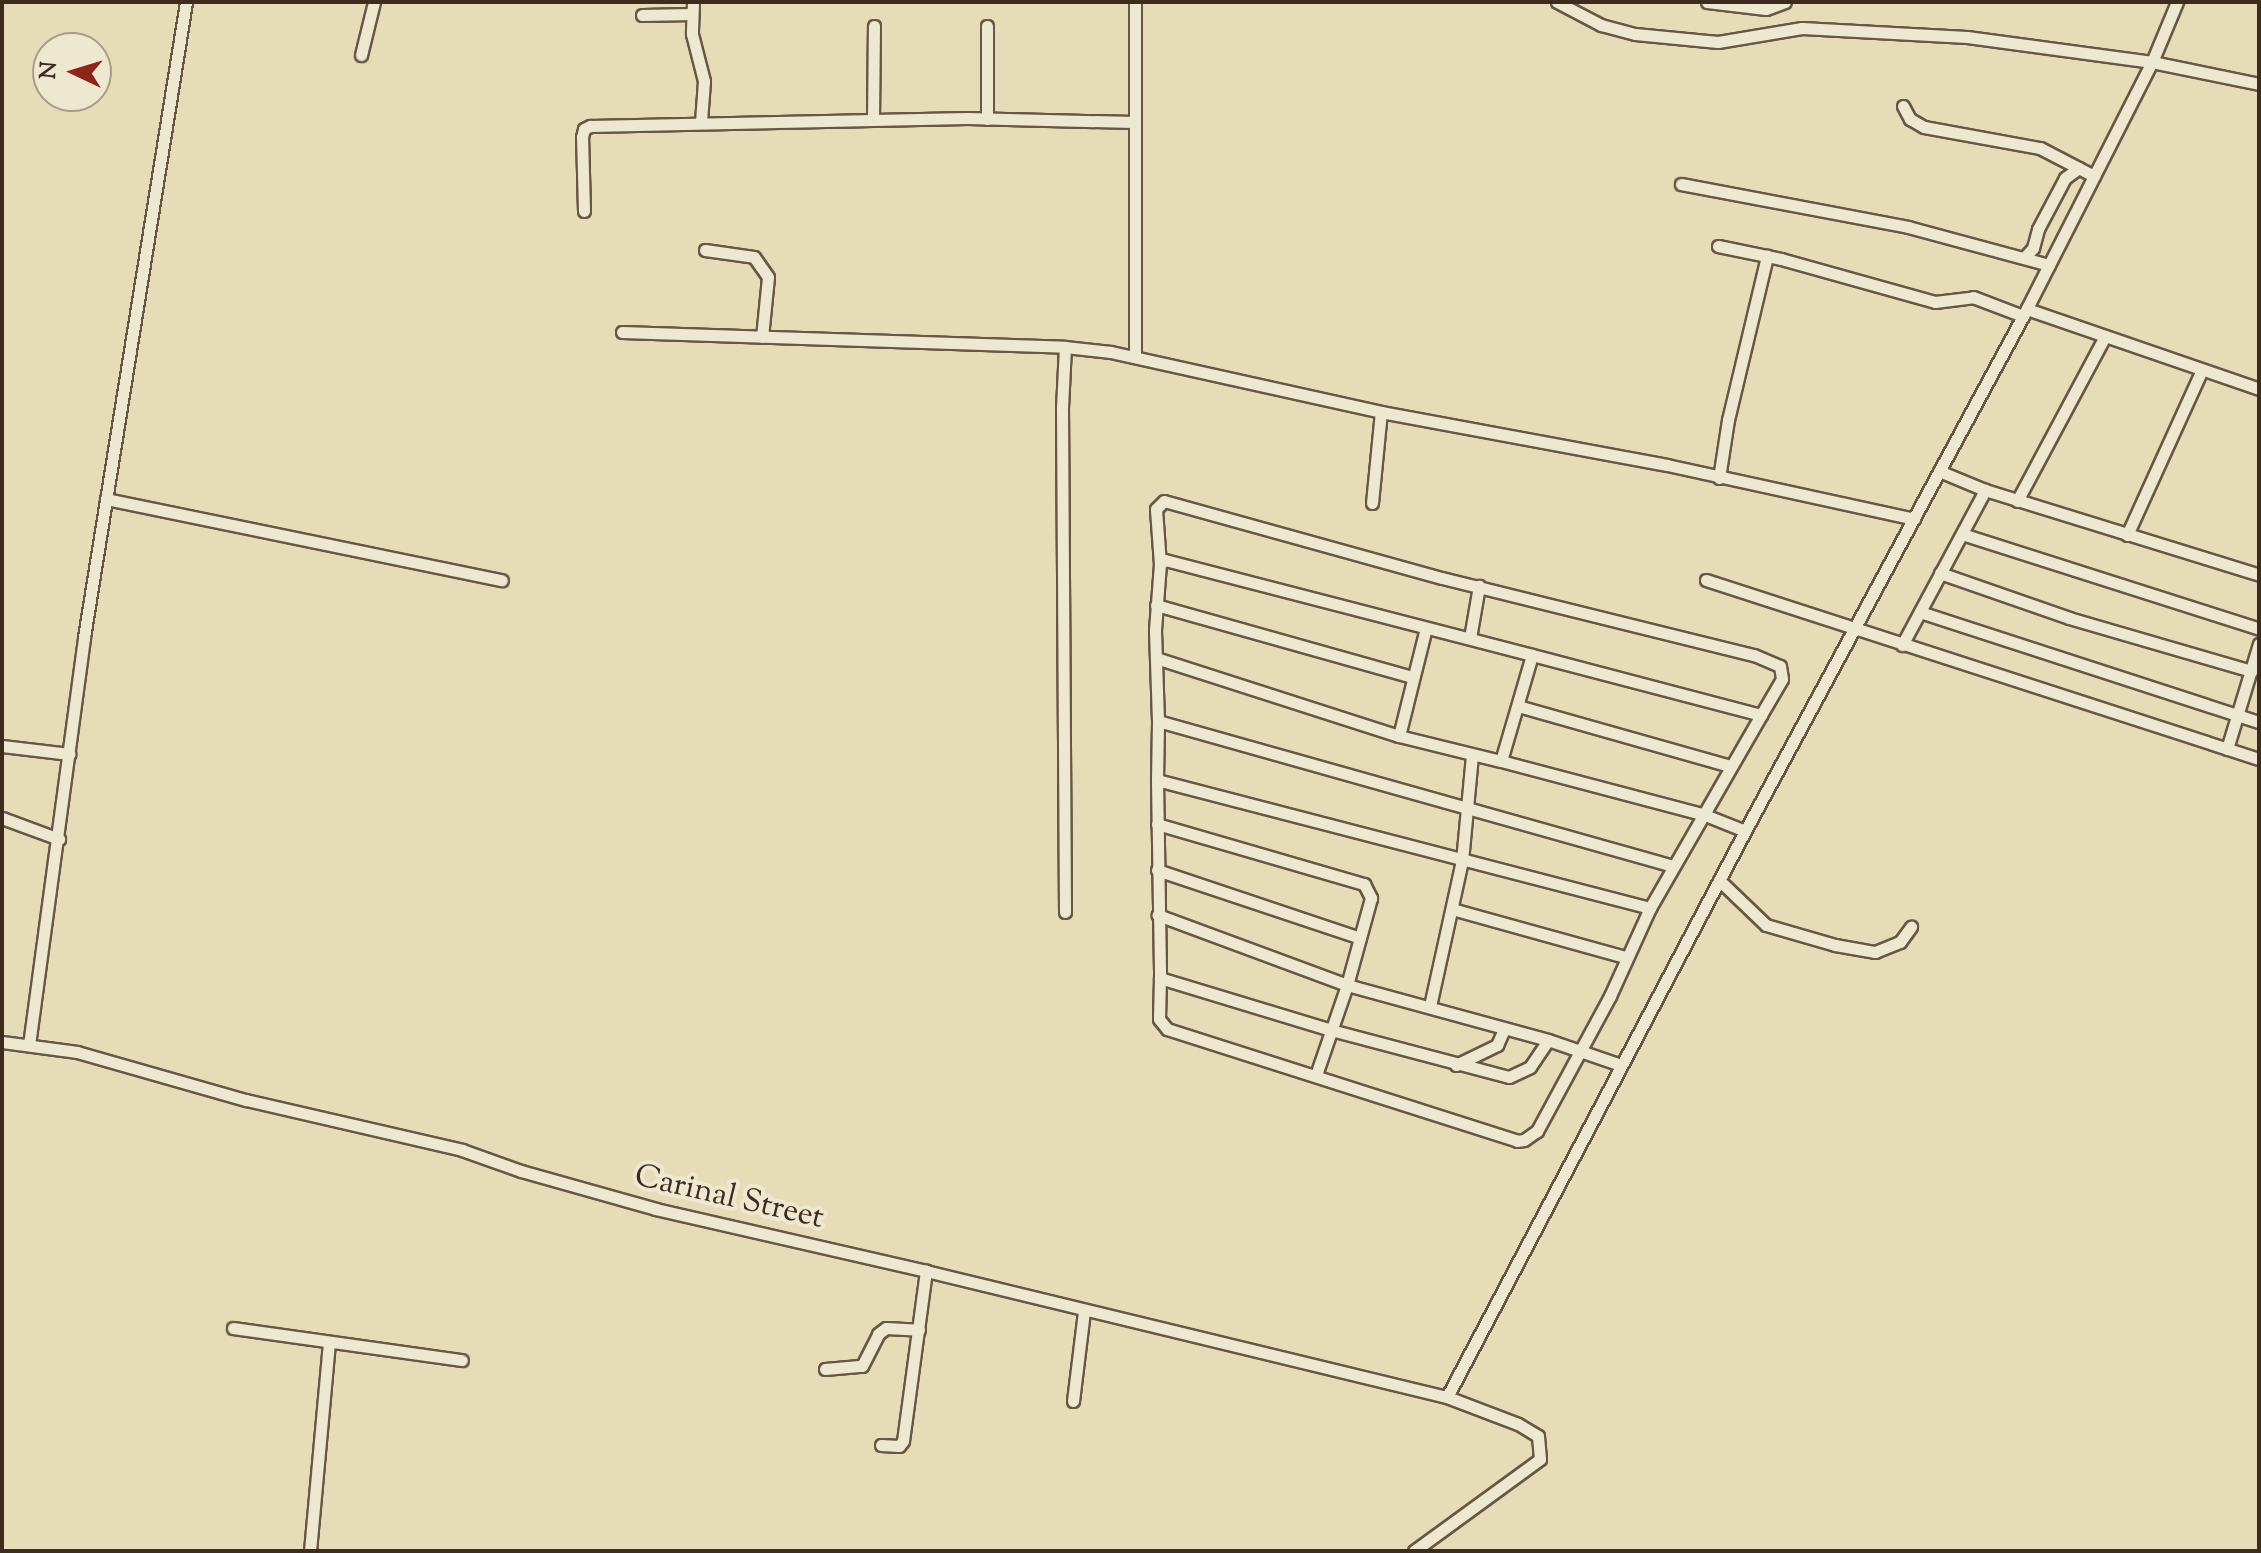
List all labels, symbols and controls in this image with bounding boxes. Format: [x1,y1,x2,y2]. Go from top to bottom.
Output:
north arrow [32,32,112,112]
text: N [33,61,67,80]
street label: Carinal Street [631,1158,827,1238]

